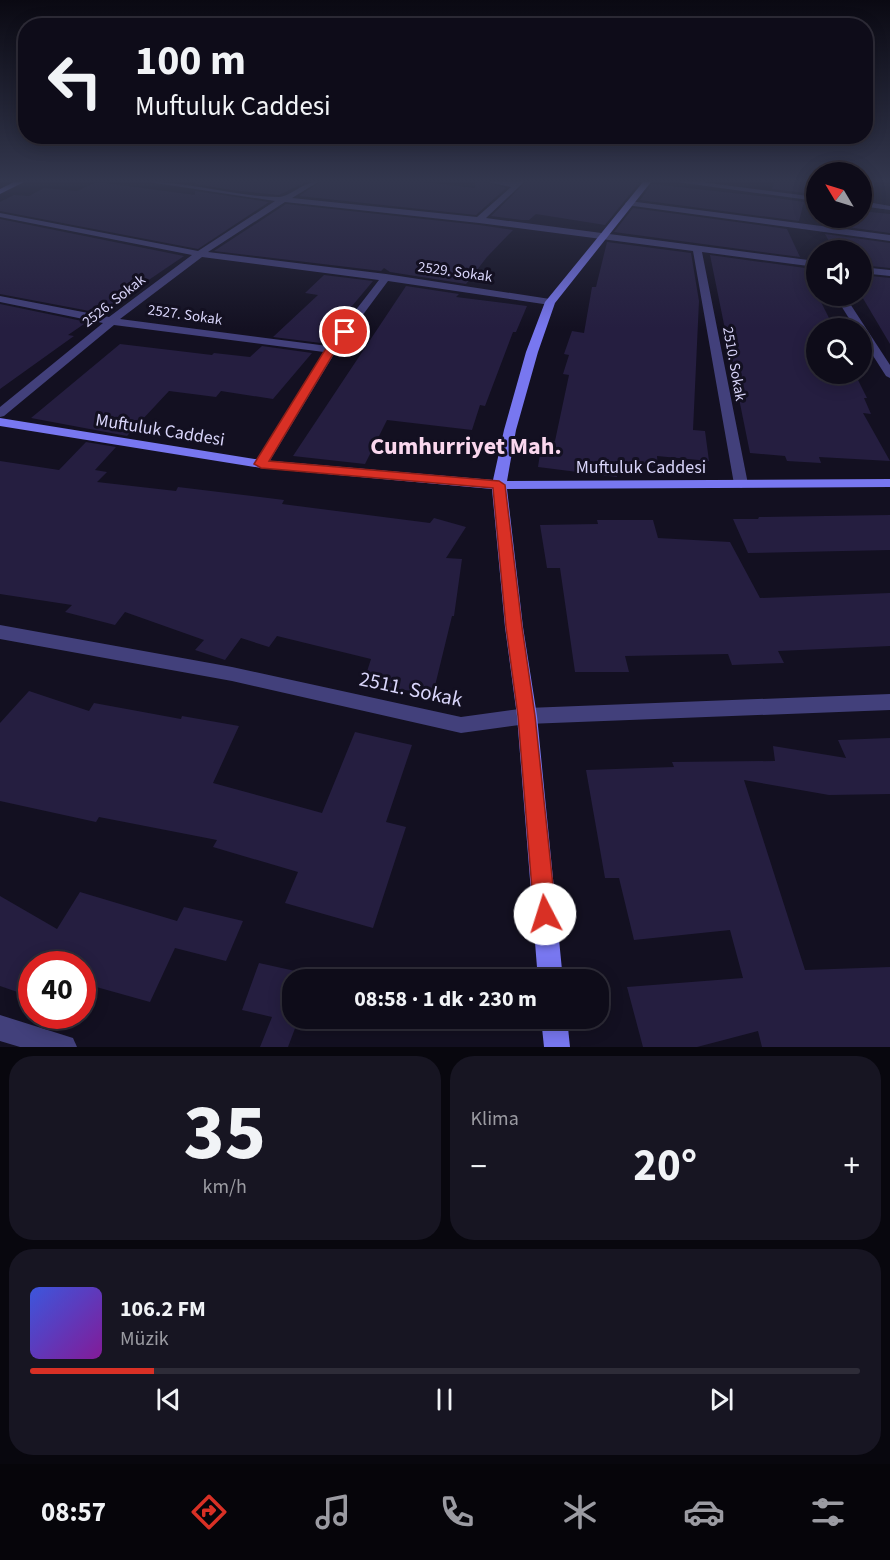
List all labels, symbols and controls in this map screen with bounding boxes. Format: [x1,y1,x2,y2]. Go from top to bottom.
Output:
text: 100 m [135,31,246,91]
icon: left [36,42,114,120]
text: Muftuluk Caddesi [135,87,331,126]
north arrow [806,162,872,228]
map controls [806,162,872,384]
button: sound [806,240,872,306]
street label: 2529. Sokak [416,256,494,288]
street label: 2526. Sokak [78,269,150,332]
street label: 2527. Sokak [146,299,224,331]
pin [319,306,370,357]
icon: arrive [328,315,361,348]
button: search [806,318,872,384]
street label: 2510. Sokak [717,325,751,403]
street label: Muftuluk Caddesi [94,407,226,453]
district label: Cumhurriyet Mah. [370,429,562,464]
street label: Muftuluk Caddesi [576,455,706,480]
street label: 2511. Sokak [357,663,466,715]
position arrow [513,882,577,946]
speed limit sign: 40 [18,951,96,1029]
text: 08:58 · 1 dk · 230 m [354,983,537,1015]
text: 35 [184,1078,266,1189]
text: Klima [471,1105,519,1133]
text: 20° [633,1134,697,1198]
text: − [471,1143,487,1190]
text: + [844,1143,860,1190]
text: km/h [203,1173,247,1201]
text: 106.2 FM [120,1293,206,1325]
text: Müzik [120,1325,169,1353]
icon: previous [152,1383,185,1416]
icon: pause [428,1383,461,1416]
icon: next [705,1383,738,1416]
icon: directions [188,1491,230,1533]
icon: music [312,1491,354,1533]
icon: phone [436,1491,478,1533]
icon: climate [559,1491,601,1533]
icon: car [683,1491,725,1533]
icon: filters [807,1491,849,1533]
text: 08:57 [41,1493,106,1532]

